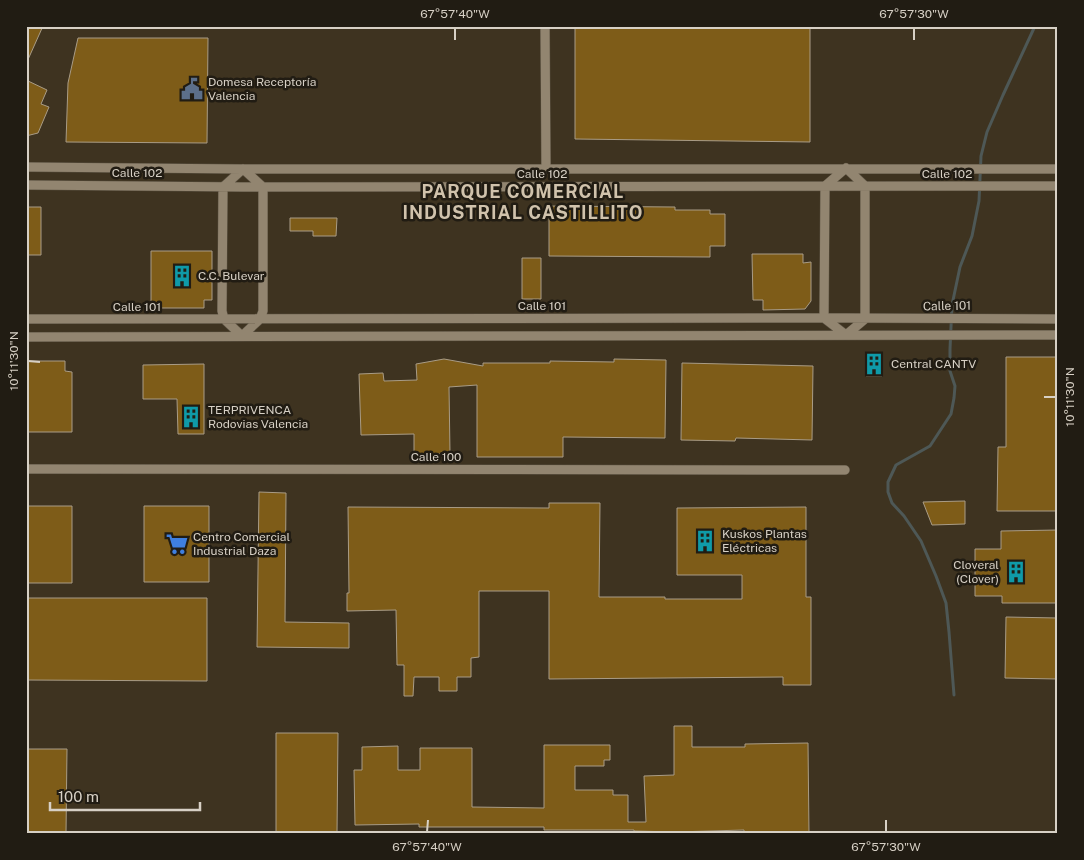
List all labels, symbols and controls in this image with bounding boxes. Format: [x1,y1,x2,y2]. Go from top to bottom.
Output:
text: 67°57'40"W [420,7,490,21]
text: 67°57'30"W [879,7,949,21]
place label: Domesa Receptoría Valencia [208,75,316,103]
public building icon: Domesa Receptoría Valencia [179,76,205,102]
street label: Calle 102 [112,166,162,180]
street label: Calle 102 [517,167,567,181]
street label: Calle 102 [922,167,972,181]
district label: PARQUE COMERCIAL INDUSTRIAL CASTILLITO [402,181,644,223]
building icon: C.C. Bulevar [169,263,195,289]
place label: C.C. Bulevar [198,269,265,283]
street label: Calle 101 [518,299,566,313]
street label: Calle 101 [923,299,971,313]
street label: Calle 101 [113,300,161,314]
text: 10°11'30"N [7,331,21,391]
building icon: Central CANTV [861,351,887,377]
place label: Central CANTV [891,357,976,371]
text: 10°11'30"N [1063,367,1077,427]
place label: TERPRIVENCA Rodovias Valencia [208,403,308,431]
building icon: TERPRIVENCA Rodovias Valencia [178,404,204,430]
street label: Calle 100 [411,450,461,464]
place label: Kuskos Plantas Eléctricas [722,527,807,555]
building icon: Kuskos Plantas Eléctricas [692,528,718,554]
place label: Centro Comercial Industrial Daza [193,530,290,558]
supermarket icon: Centro Comercial Industrial Daza [164,531,190,557]
place label: Cloveral (Clover) [953,558,999,586]
building icon: Cloveral (Clover) [1003,559,1029,585]
scale bar [50,780,200,812]
text: 100 m [58,788,99,805]
text: 67°57'40"W [392,840,462,854]
text: 67°57'30"W [851,840,921,854]

